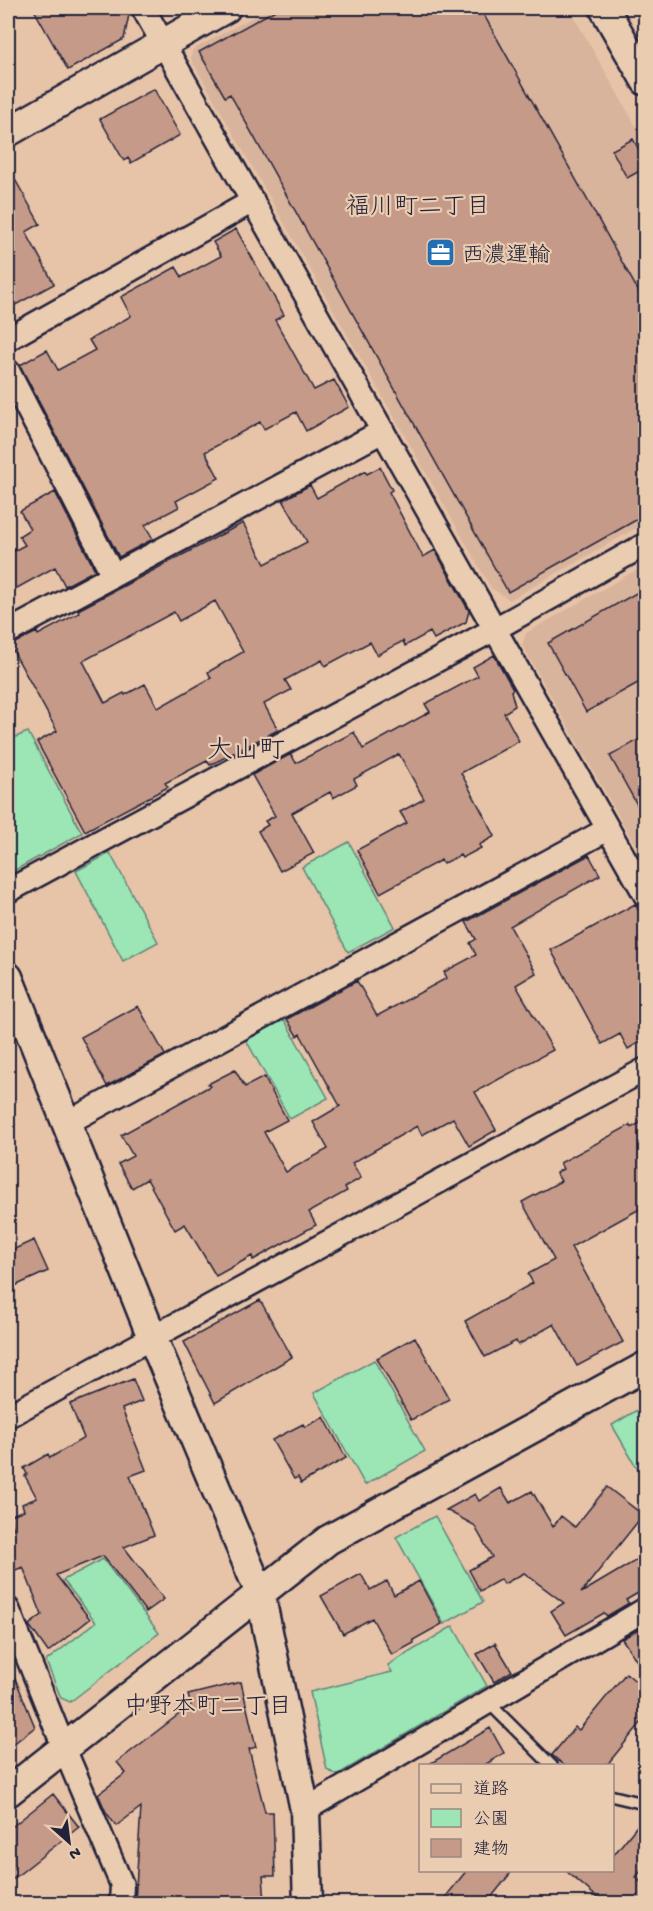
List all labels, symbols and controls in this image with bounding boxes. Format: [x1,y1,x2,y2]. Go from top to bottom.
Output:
district label: 福川町二丁目 [346,194,490,223]
office icon: 西濃運輸 [425,237,457,269]
place label: 西濃運輸 [462,243,550,270]
district label: 大山町 [207,736,285,768]
district label: 中野本町二丁目 [124,1693,292,1723]
legend [419,1764,614,1872]
text: 道路 [473,1779,509,1801]
text: 公園 [473,1810,509,1831]
north arrow [39,1812,99,1872]
text: 建物 [473,1839,509,1861]
text: N [65,1841,83,1863]

